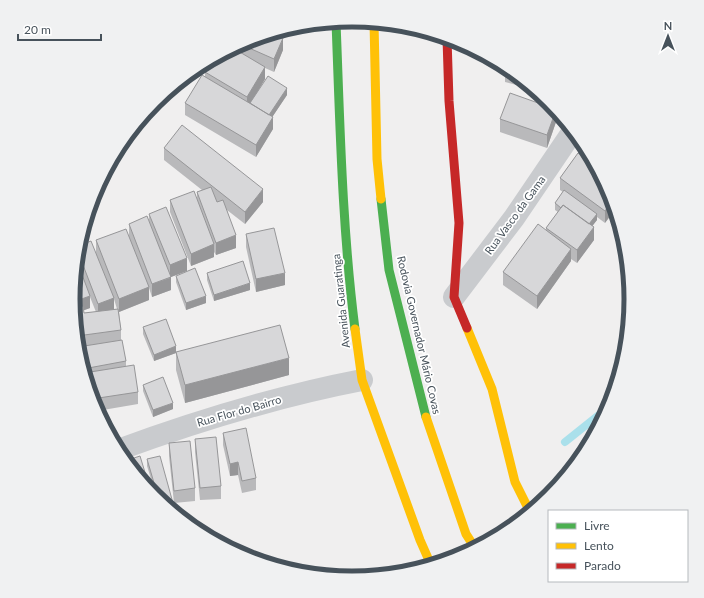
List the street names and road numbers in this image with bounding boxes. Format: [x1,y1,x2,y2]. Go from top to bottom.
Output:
street label: Rua Vasco da Gama [482,173,548,257]
street label: Avenida Guaratinga [329,253,352,349]
street label: Rodovia Governador Mário Covas [395,255,444,415]
street label: Rua Flor do Bairro [195,392,282,429]

